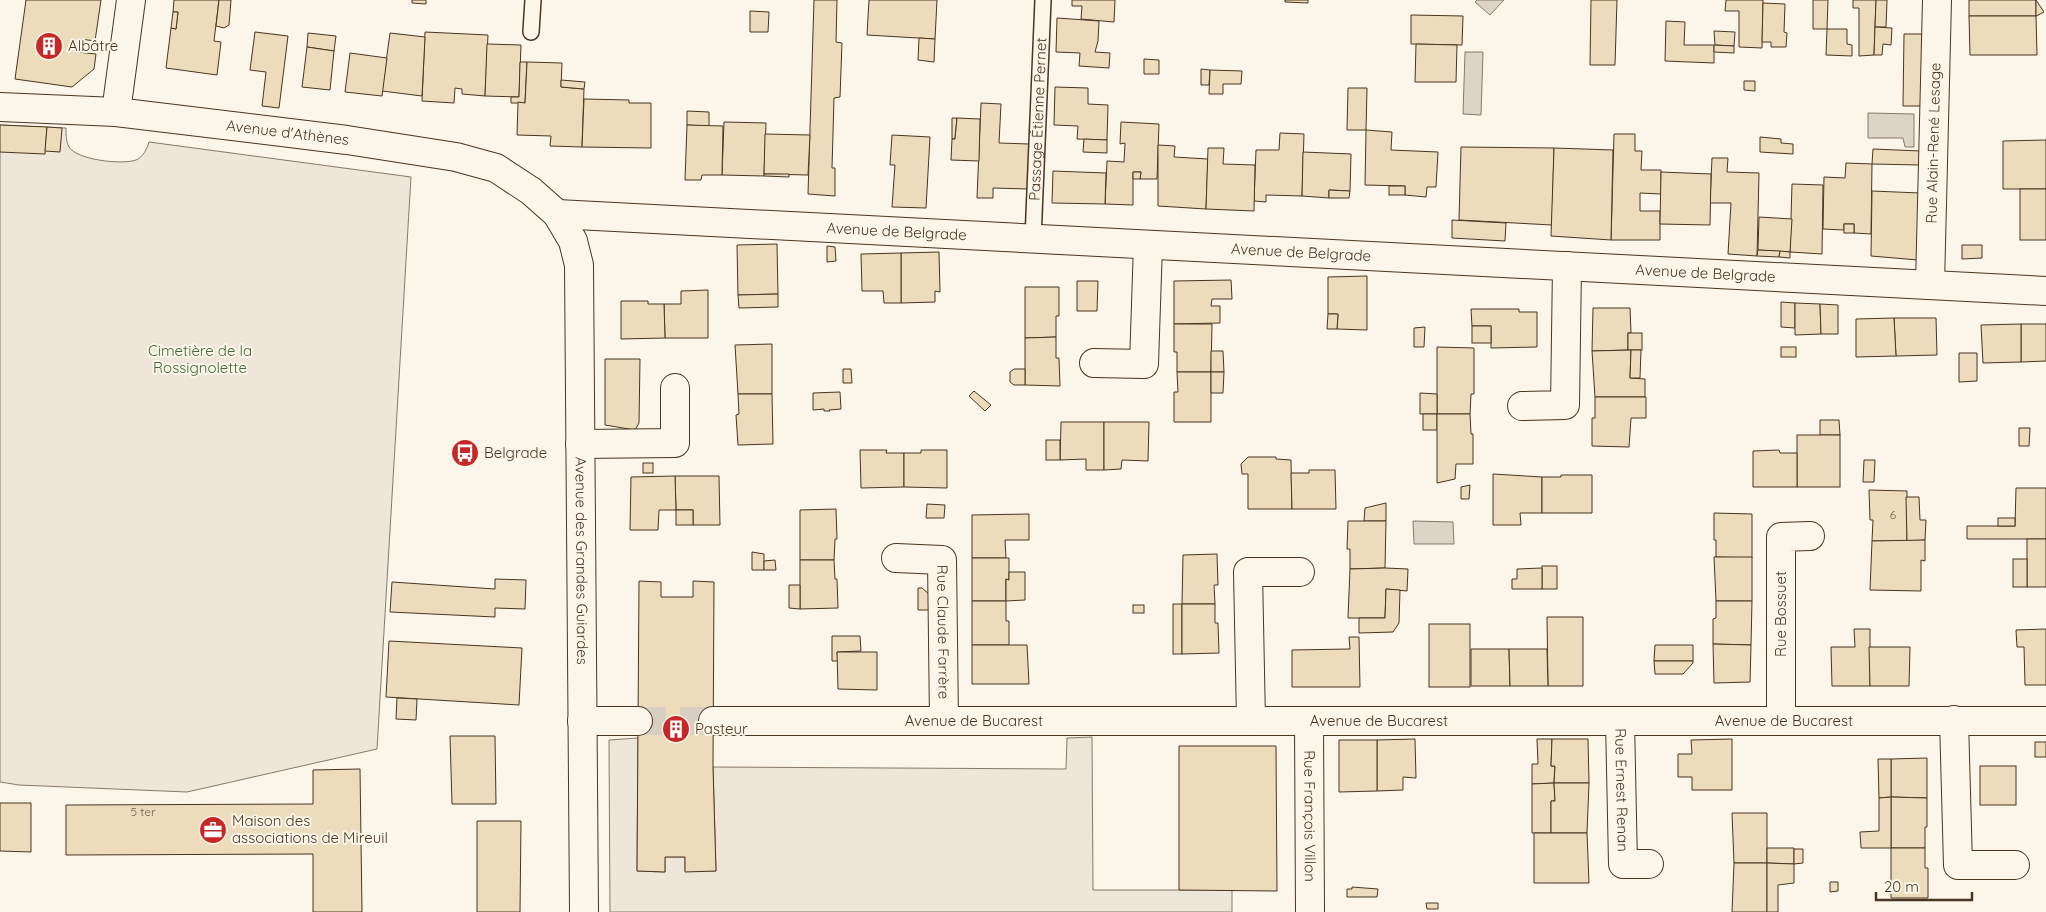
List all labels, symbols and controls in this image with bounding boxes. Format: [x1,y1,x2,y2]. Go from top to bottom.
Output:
building icon: Albâtre [34,31,64,61]
place label: Albâtre [68,36,118,55]
street label: Passage Étienne Pernet [1025,37,1050,201]
street label: Rue Alain-René Lesage [1922,62,1944,224]
street label: Avenue d'Athènes [225,115,350,149]
street label: Avenue de Belgrade [826,218,967,244]
street label: Avenue de Belgrade [1230,239,1372,265]
street label: Avenue de Belgrade [1635,260,1776,286]
park label: Cimetière de la Rossignolette [148,341,252,377]
bus stop icon: Belgrade [450,438,480,468]
place label: Belgrade [484,443,547,462]
street label: Avenue des Grandes Guiardes [571,457,592,665]
house number: 6 [1890,507,1897,522]
street label: Rue Claude Farrère [933,565,954,699]
street label: Rue Bossuet [1771,571,1790,657]
street label: Avenue de Bucarest [905,711,1043,730]
street label: Avenue de Bucarest [1310,711,1448,730]
street label: Avenue de Bucarest [1715,711,1853,730]
building icon: Pasteur [661,714,691,744]
place label: Pasteur [695,719,748,738]
street label: Rue Ernest Renan [1611,728,1633,852]
street label: Rue François Villon [1300,750,1320,882]
house number: 5 ter [130,804,156,819]
place label: Maison des associations de Mireuil [232,811,388,847]
office icon: Maison des associations de Mireuil [198,815,228,845]
scale bar [1876,870,1972,902]
text: 20 m [1884,877,1919,896]

